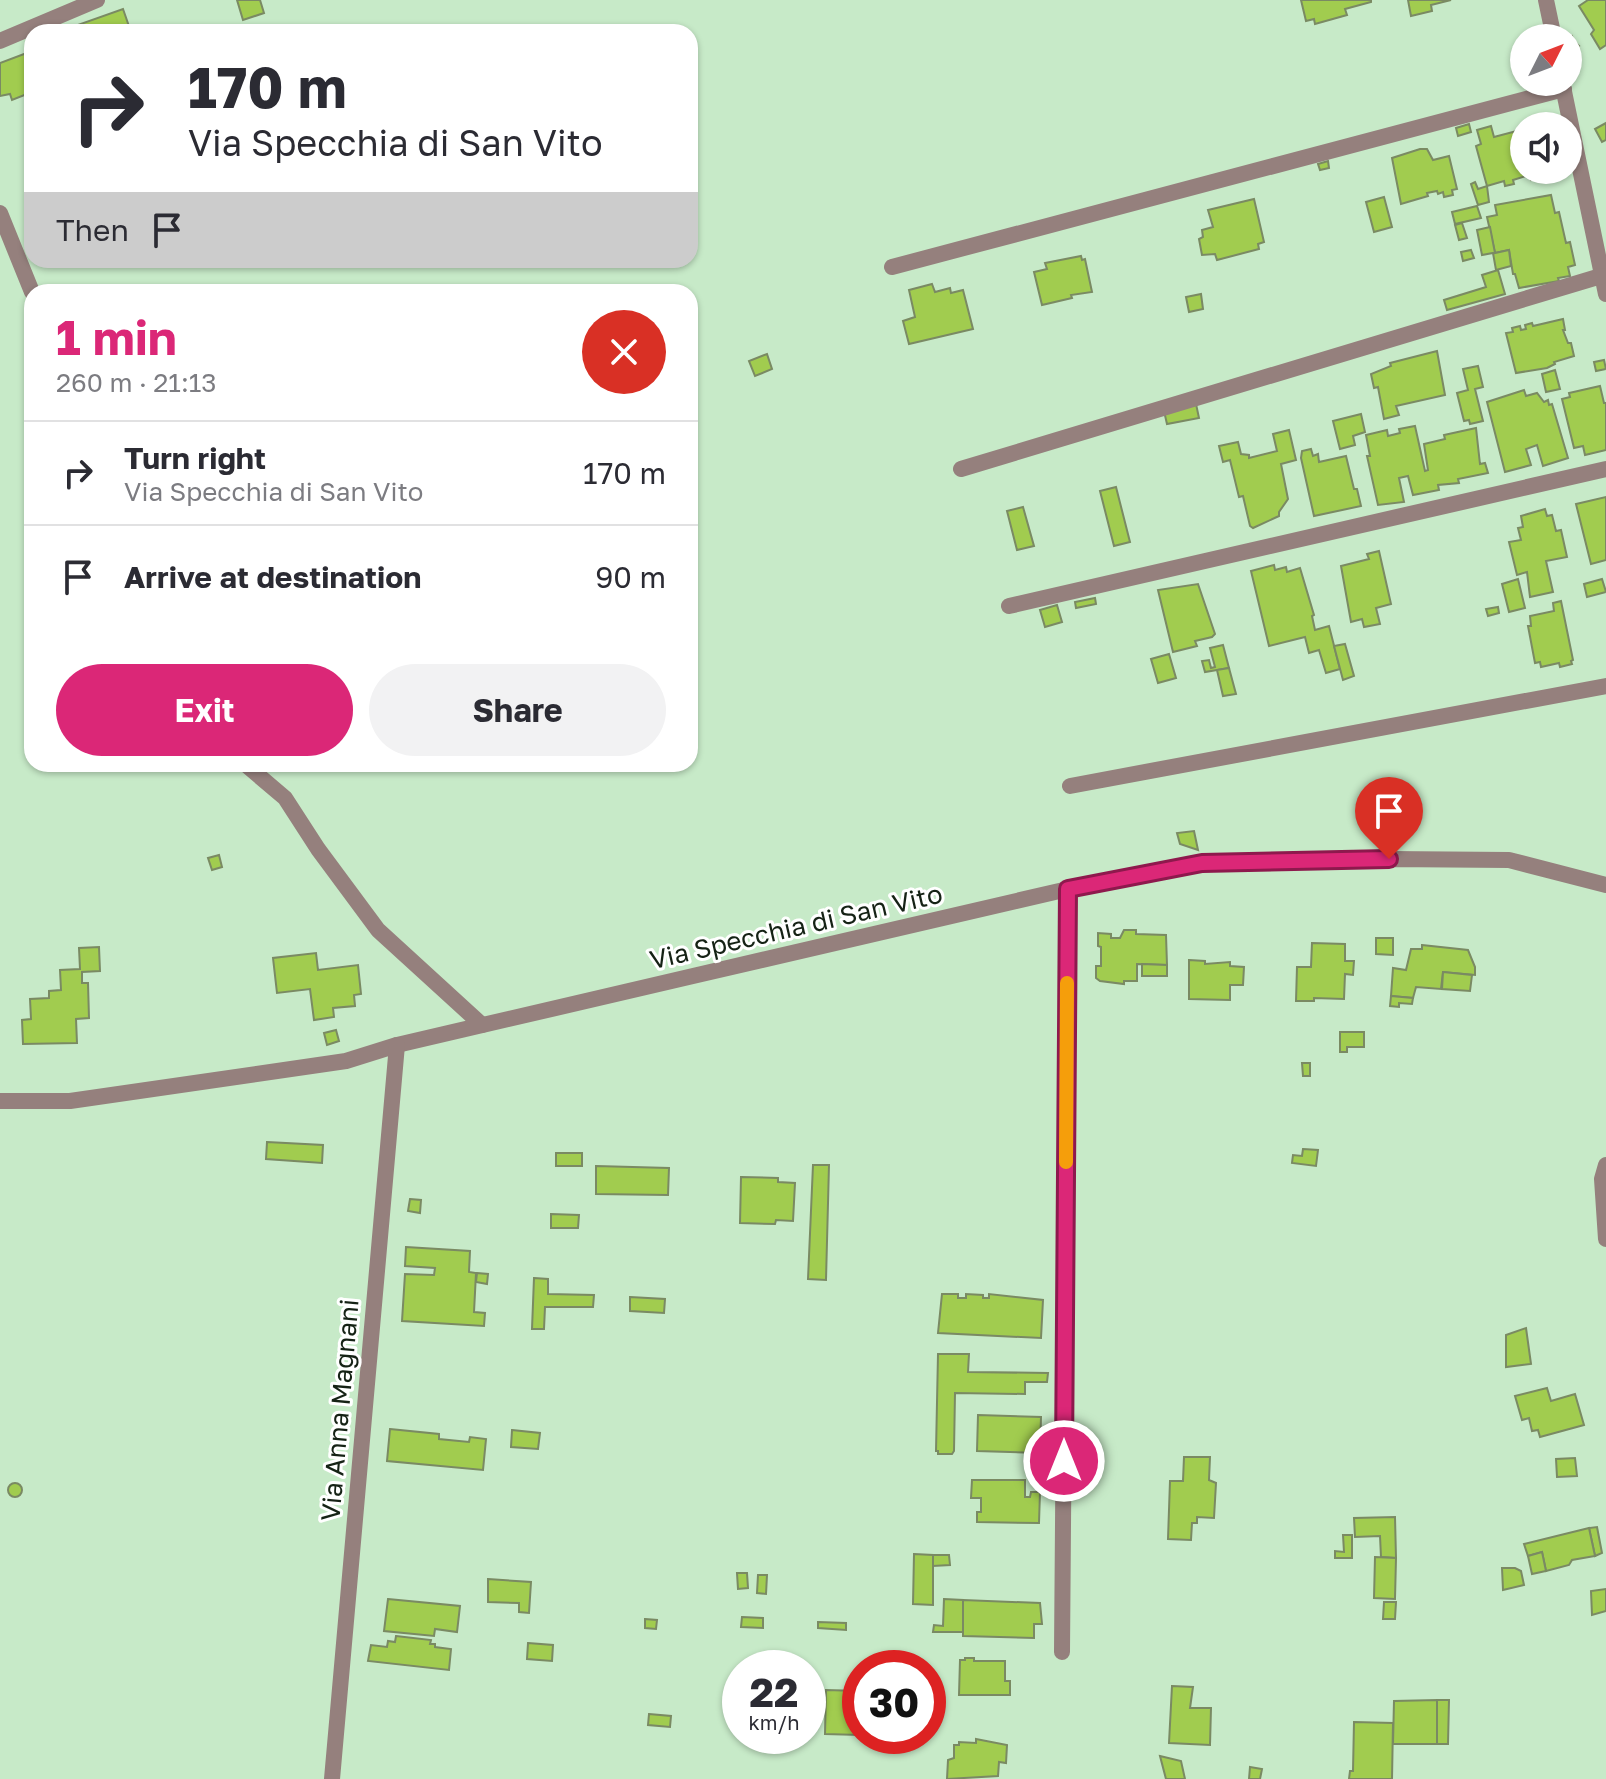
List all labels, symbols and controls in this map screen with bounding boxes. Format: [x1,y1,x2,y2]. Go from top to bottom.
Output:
north arrow [1510,24,1582,96]
map controls [1510,24,1582,184]
text: 170 m [188,53,347,120]
icon: right [56,56,160,160]
button: sound [1510,112,1582,184]
text: Via Specchia di San Vito [188,121,603,164]
icon: arrive [145,208,189,252]
text: Then [56,212,129,248]
text: 1 min [56,308,177,366]
button: close [582,310,666,394]
text: 260 m · 21:13 [56,367,217,398]
text: Turn right [124,440,266,476]
icon: right [56,451,100,495]
text: 170 m [583,455,666,491]
text: Via Specchia di San Vito [124,476,423,507]
icon: arrive [56,555,100,599]
text: Arrive at destination [124,559,421,595]
text: 90 m [595,559,666,595]
button: Exit [56,664,353,756]
button: Share [369,664,666,756]
pin [1355,777,1423,859]
icon: arrive [1367,789,1411,833]
street label: Via Specchia di San Vito [647,878,945,975]
street label: Via Anna Magnani [314,1298,365,1522]
position arrow [1022,1419,1106,1503]
speed limit sign: 30 [842,1650,946,1754]
text: 22 [750,1668,798,1716]
text: km/h [749,1710,799,1734]

